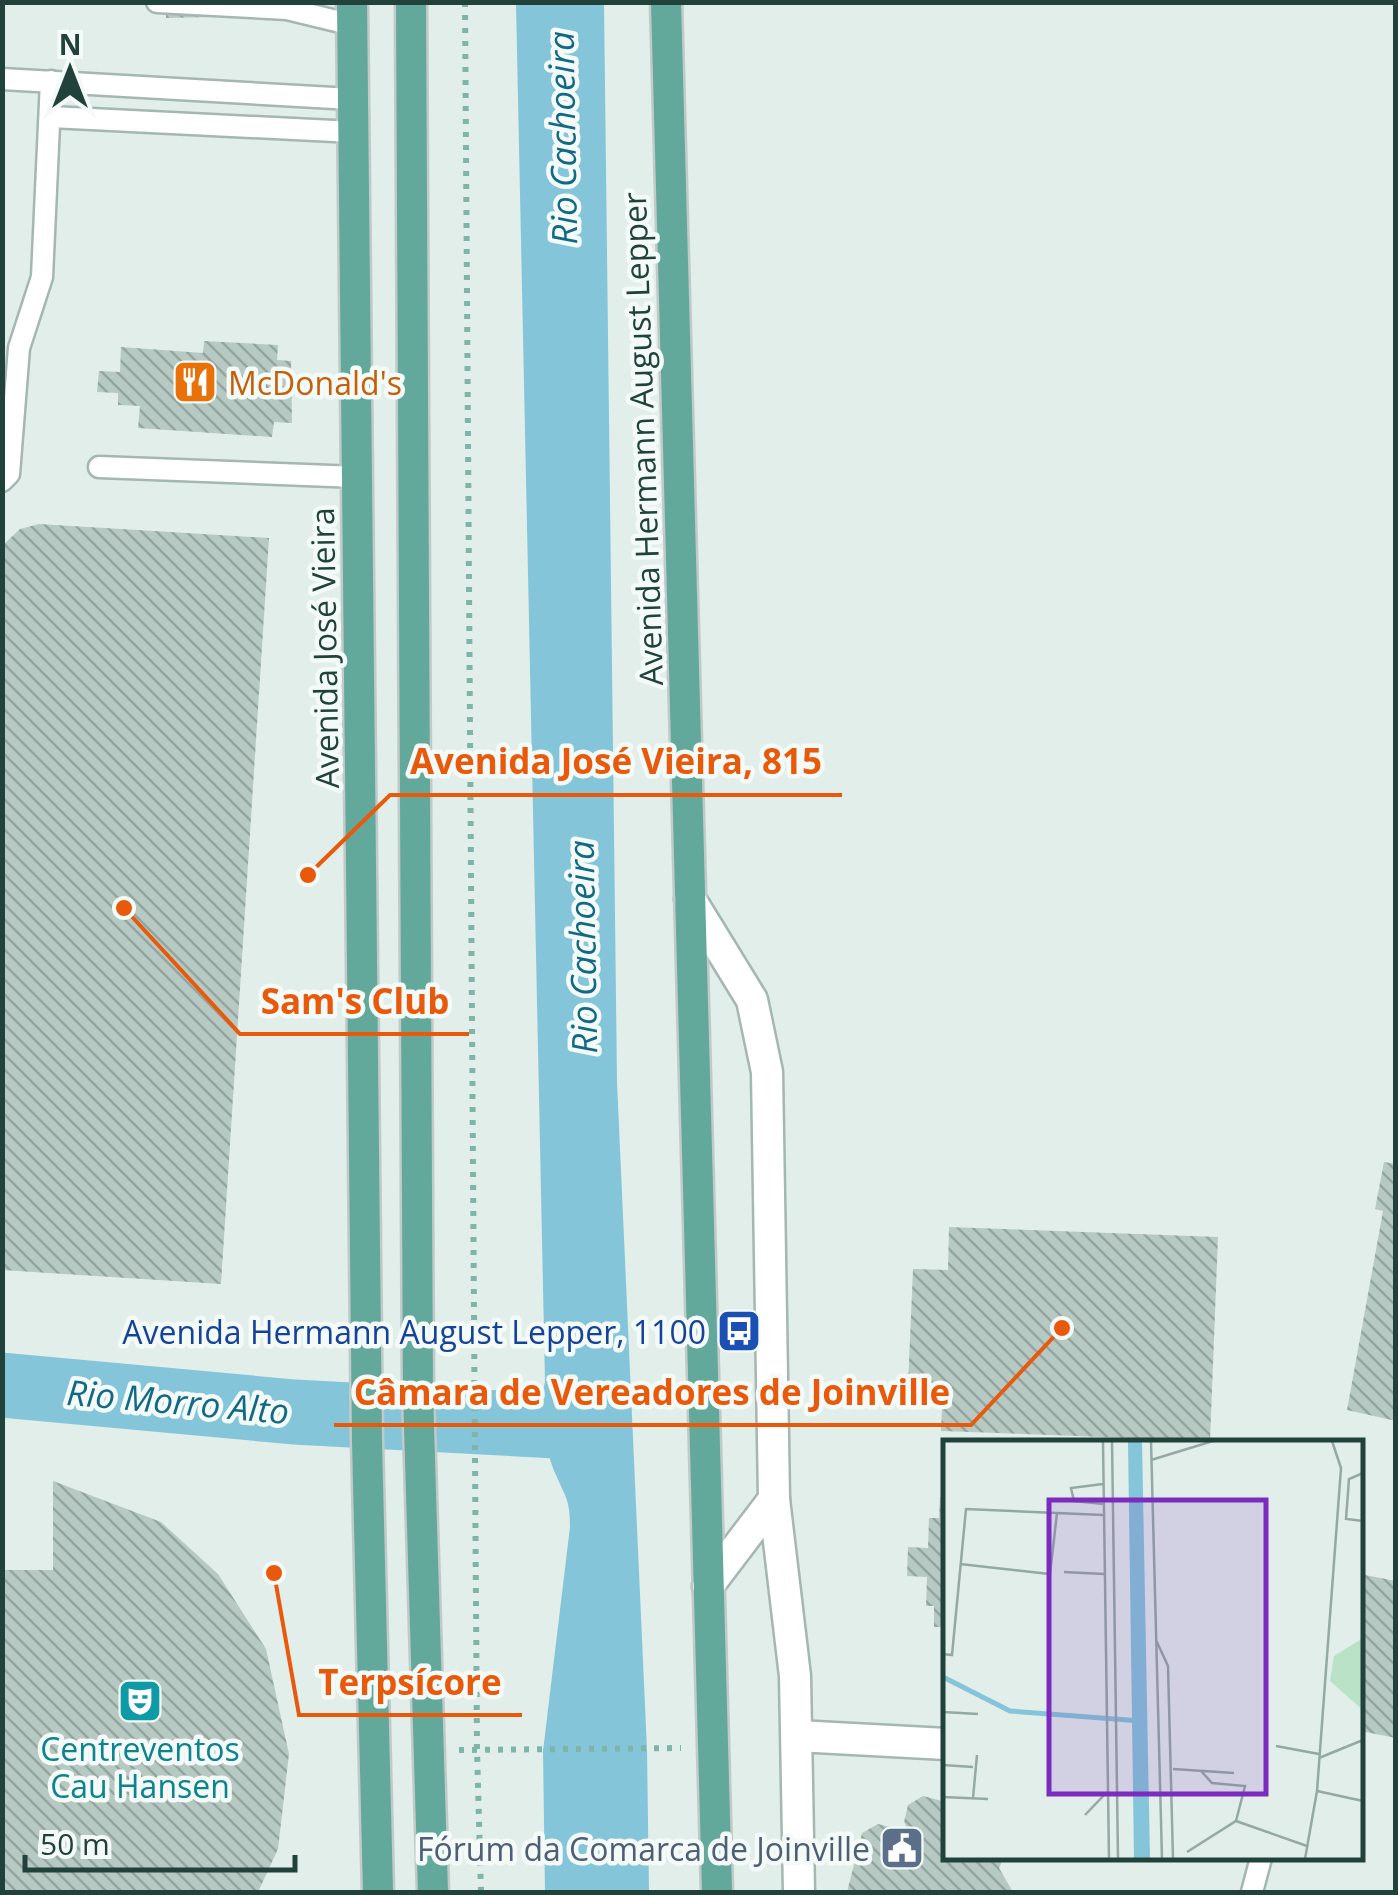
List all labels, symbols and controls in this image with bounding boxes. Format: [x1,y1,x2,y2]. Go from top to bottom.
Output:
north arrow [20,20,120,120]
text: N [59,25,81,63]
water label: Rio Cachoeira [537,31,587,245]
street label: Avenida Hermann August Lepper [612,191,672,687]
restaurant icon: McDonald's [172,359,218,405]
place label: McDonald's [228,361,402,404]
street label: Avenida José Vieira [300,507,348,789]
callout: Avenida José Vieira, 815 [390,730,842,795]
text: Avenida José Vieira, 815 [410,737,822,784]
water label: Rio Cachoeira [557,840,607,1054]
callout: Sam's Club [240,969,469,1034]
text: Sam's Club [261,977,449,1024]
bus stop icon: Avenida Hermann August Lepper, 1100 [716,1308,762,1354]
place label: Avenida Hermann August Lepper, 1100 [122,1310,706,1353]
callout: Câmara de Vereadores de Joinville [334,1360,971,1425]
water label: Rio Morro Alto [65,1368,291,1434]
text: Câmara de Vereadores de Joinville [354,1368,950,1415]
inset map [943,1440,1363,1860]
callout: Terpsícore [299,1650,522,1715]
text: Terpsícore [318,1658,502,1705]
theatre icon: Centreventos Cau Hansen [117,1678,163,1724]
place label: Centreventos Cau Hansen [40,1727,240,1807]
scale bar [25,1810,295,1872]
text: 50 m [40,1823,110,1864]
public building icon: Fórum da Comarca de Joinville [879,1825,925,1871]
place label: Fórum da Comarca de Joinville [417,1827,870,1870]

